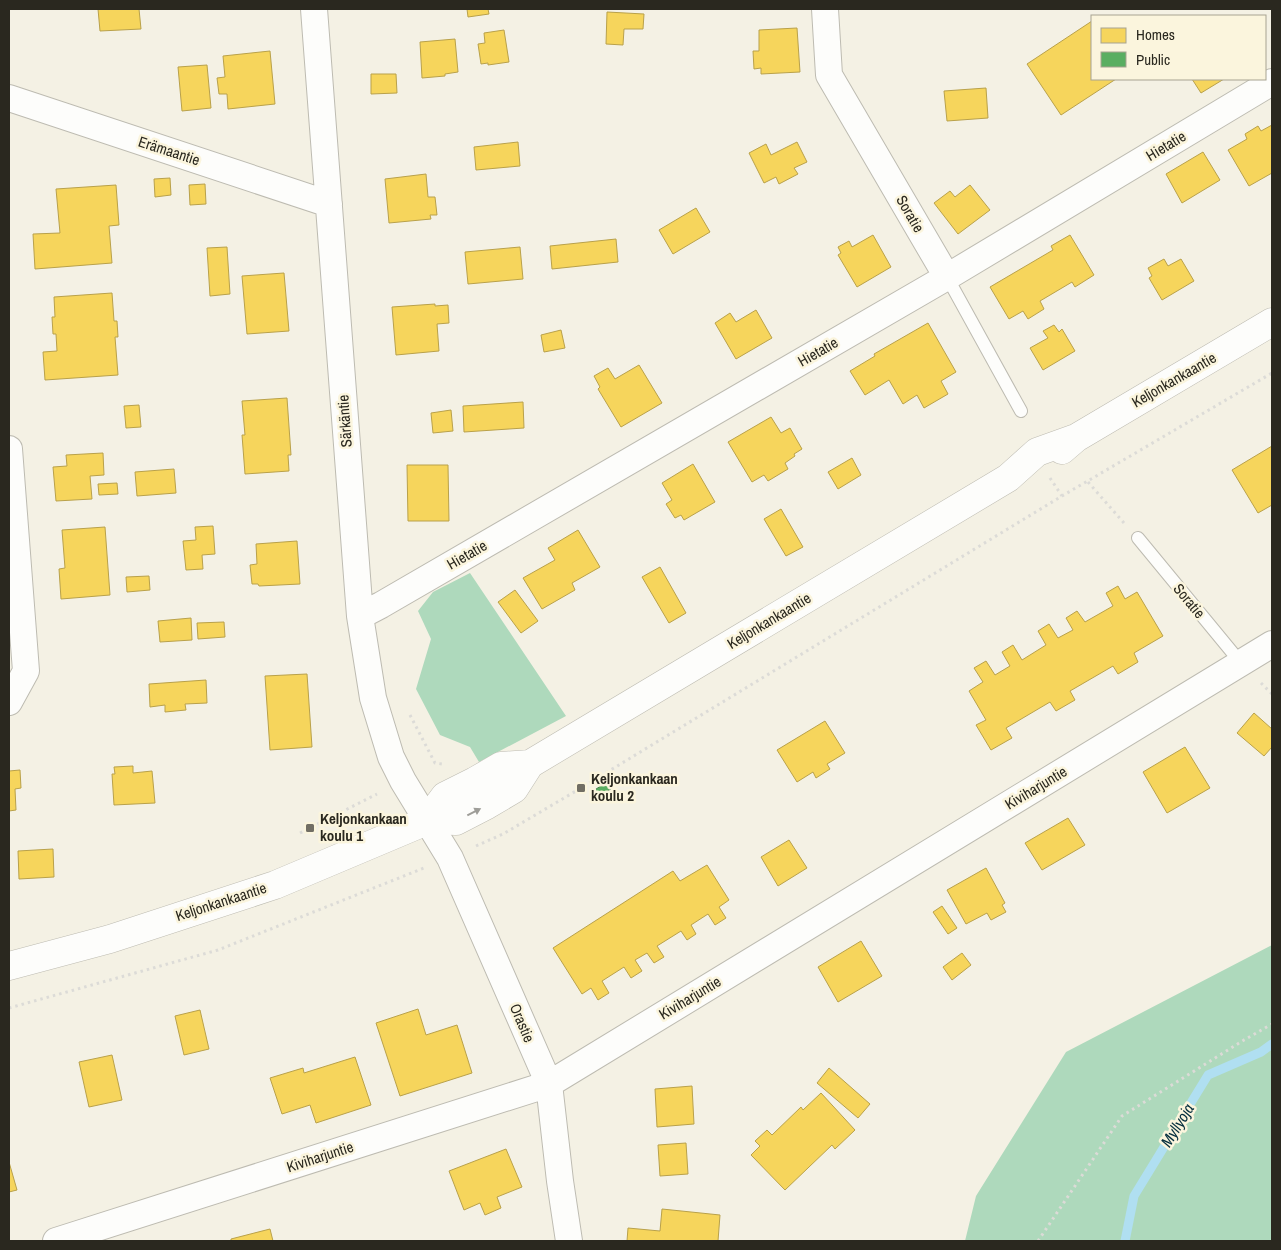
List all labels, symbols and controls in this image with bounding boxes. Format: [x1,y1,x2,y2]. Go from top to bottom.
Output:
legend [1091,15,1266,80]
text: Homes [1136,24,1175,45]
text: Public [1136,49,1170,70]
street label: Hietatie [1142,125,1190,166]
street label: Erämaantie [136,131,203,170]
street label: Soratie [891,191,930,236]
street label: Hietatie [794,332,842,371]
street label: Keljonkankaantie [1128,347,1220,412]
street label: Särkäntie [332,394,357,448]
street label: Hietatie [443,535,491,574]
street label: Soratie [1169,579,1210,623]
street label: Keljonkankaantie [723,587,815,654]
street label: Kiviharjuntie [1001,761,1071,814]
place label: Keljonkankaan koulu 2 [591,768,678,806]
marker: Keljonkankaan koulu 2 [575,782,587,794]
place label: Keljonkankaan koulu 1 [320,808,407,846]
one-way arrow [467,808,481,816]
marker: Keljonkankaan koulu 1 [304,822,316,834]
street label: Keljonkankaantie [173,877,269,926]
street label: Kiviharjuntie [655,971,725,1024]
street label: Orastie [505,1000,540,1046]
water label: Myllyoja [1155,1099,1199,1151]
street label: Kiviharjuntie [284,1136,356,1177]

